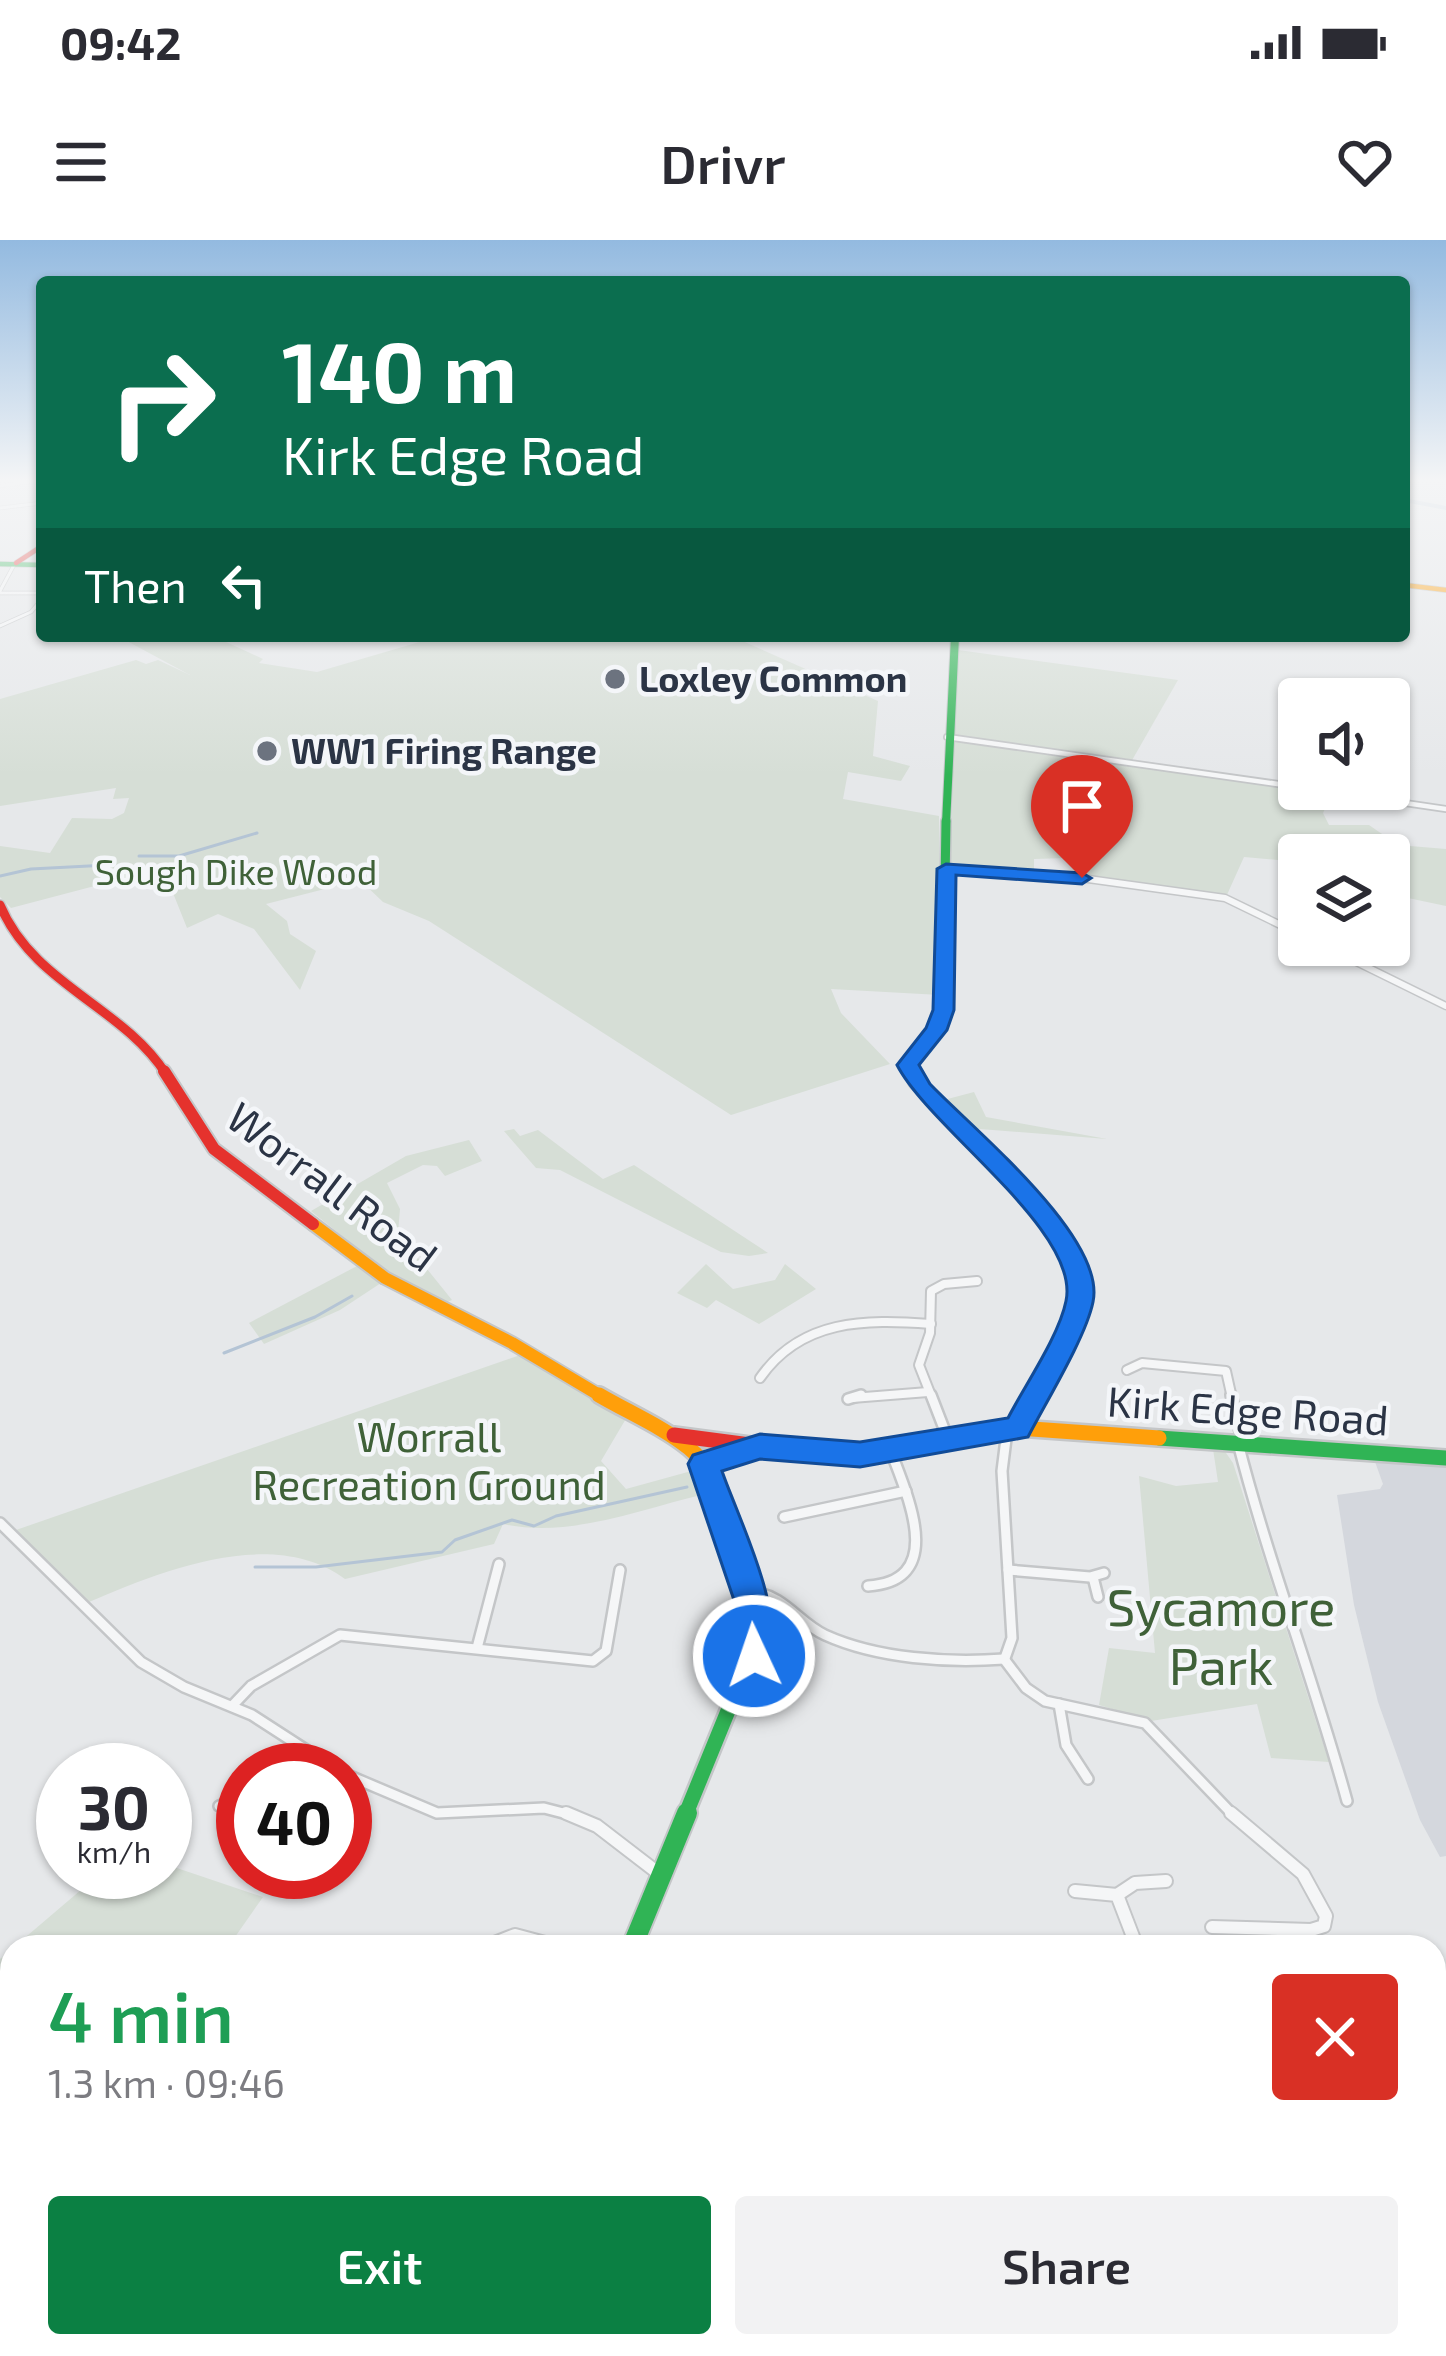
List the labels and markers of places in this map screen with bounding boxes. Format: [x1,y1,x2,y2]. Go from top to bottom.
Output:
place label: Loxley Common [639,656,907,700]
marker: Loxley Common [602,666,628,692]
place label: WW1 Firing Range [291,728,597,771]
marker: WW1 Firing Range [254,738,280,764]
pin [1031,755,1133,878]

